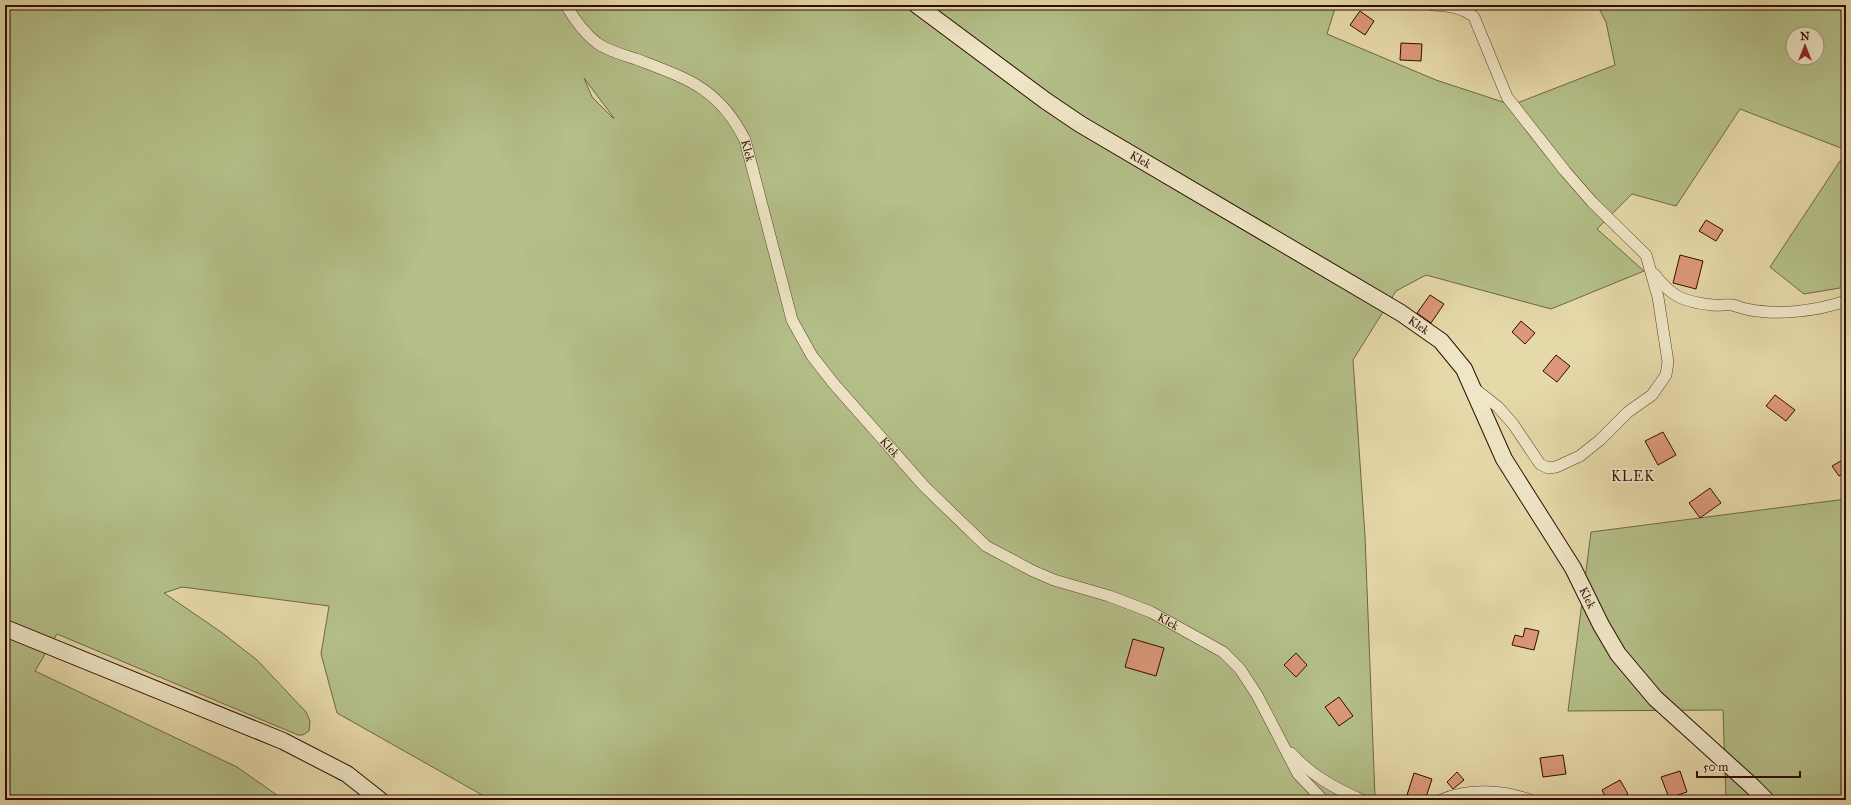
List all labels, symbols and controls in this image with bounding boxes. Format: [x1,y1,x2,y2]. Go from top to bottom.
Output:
north arrow [1785,26,1825,66]
text: N [1800,30,1810,43]
street label: Klek [738,138,757,164]
street label: Klek [1127,148,1154,171]
street label: Klek [1406,313,1432,338]
street label: Klek [877,434,903,460]
district label: KLEK [1611,468,1655,485]
street label: Klek [1576,585,1599,611]
street label: Klek [1155,610,1182,633]
scale bar [1697,753,1800,779]
text: 50 m [1703,760,1728,774]

